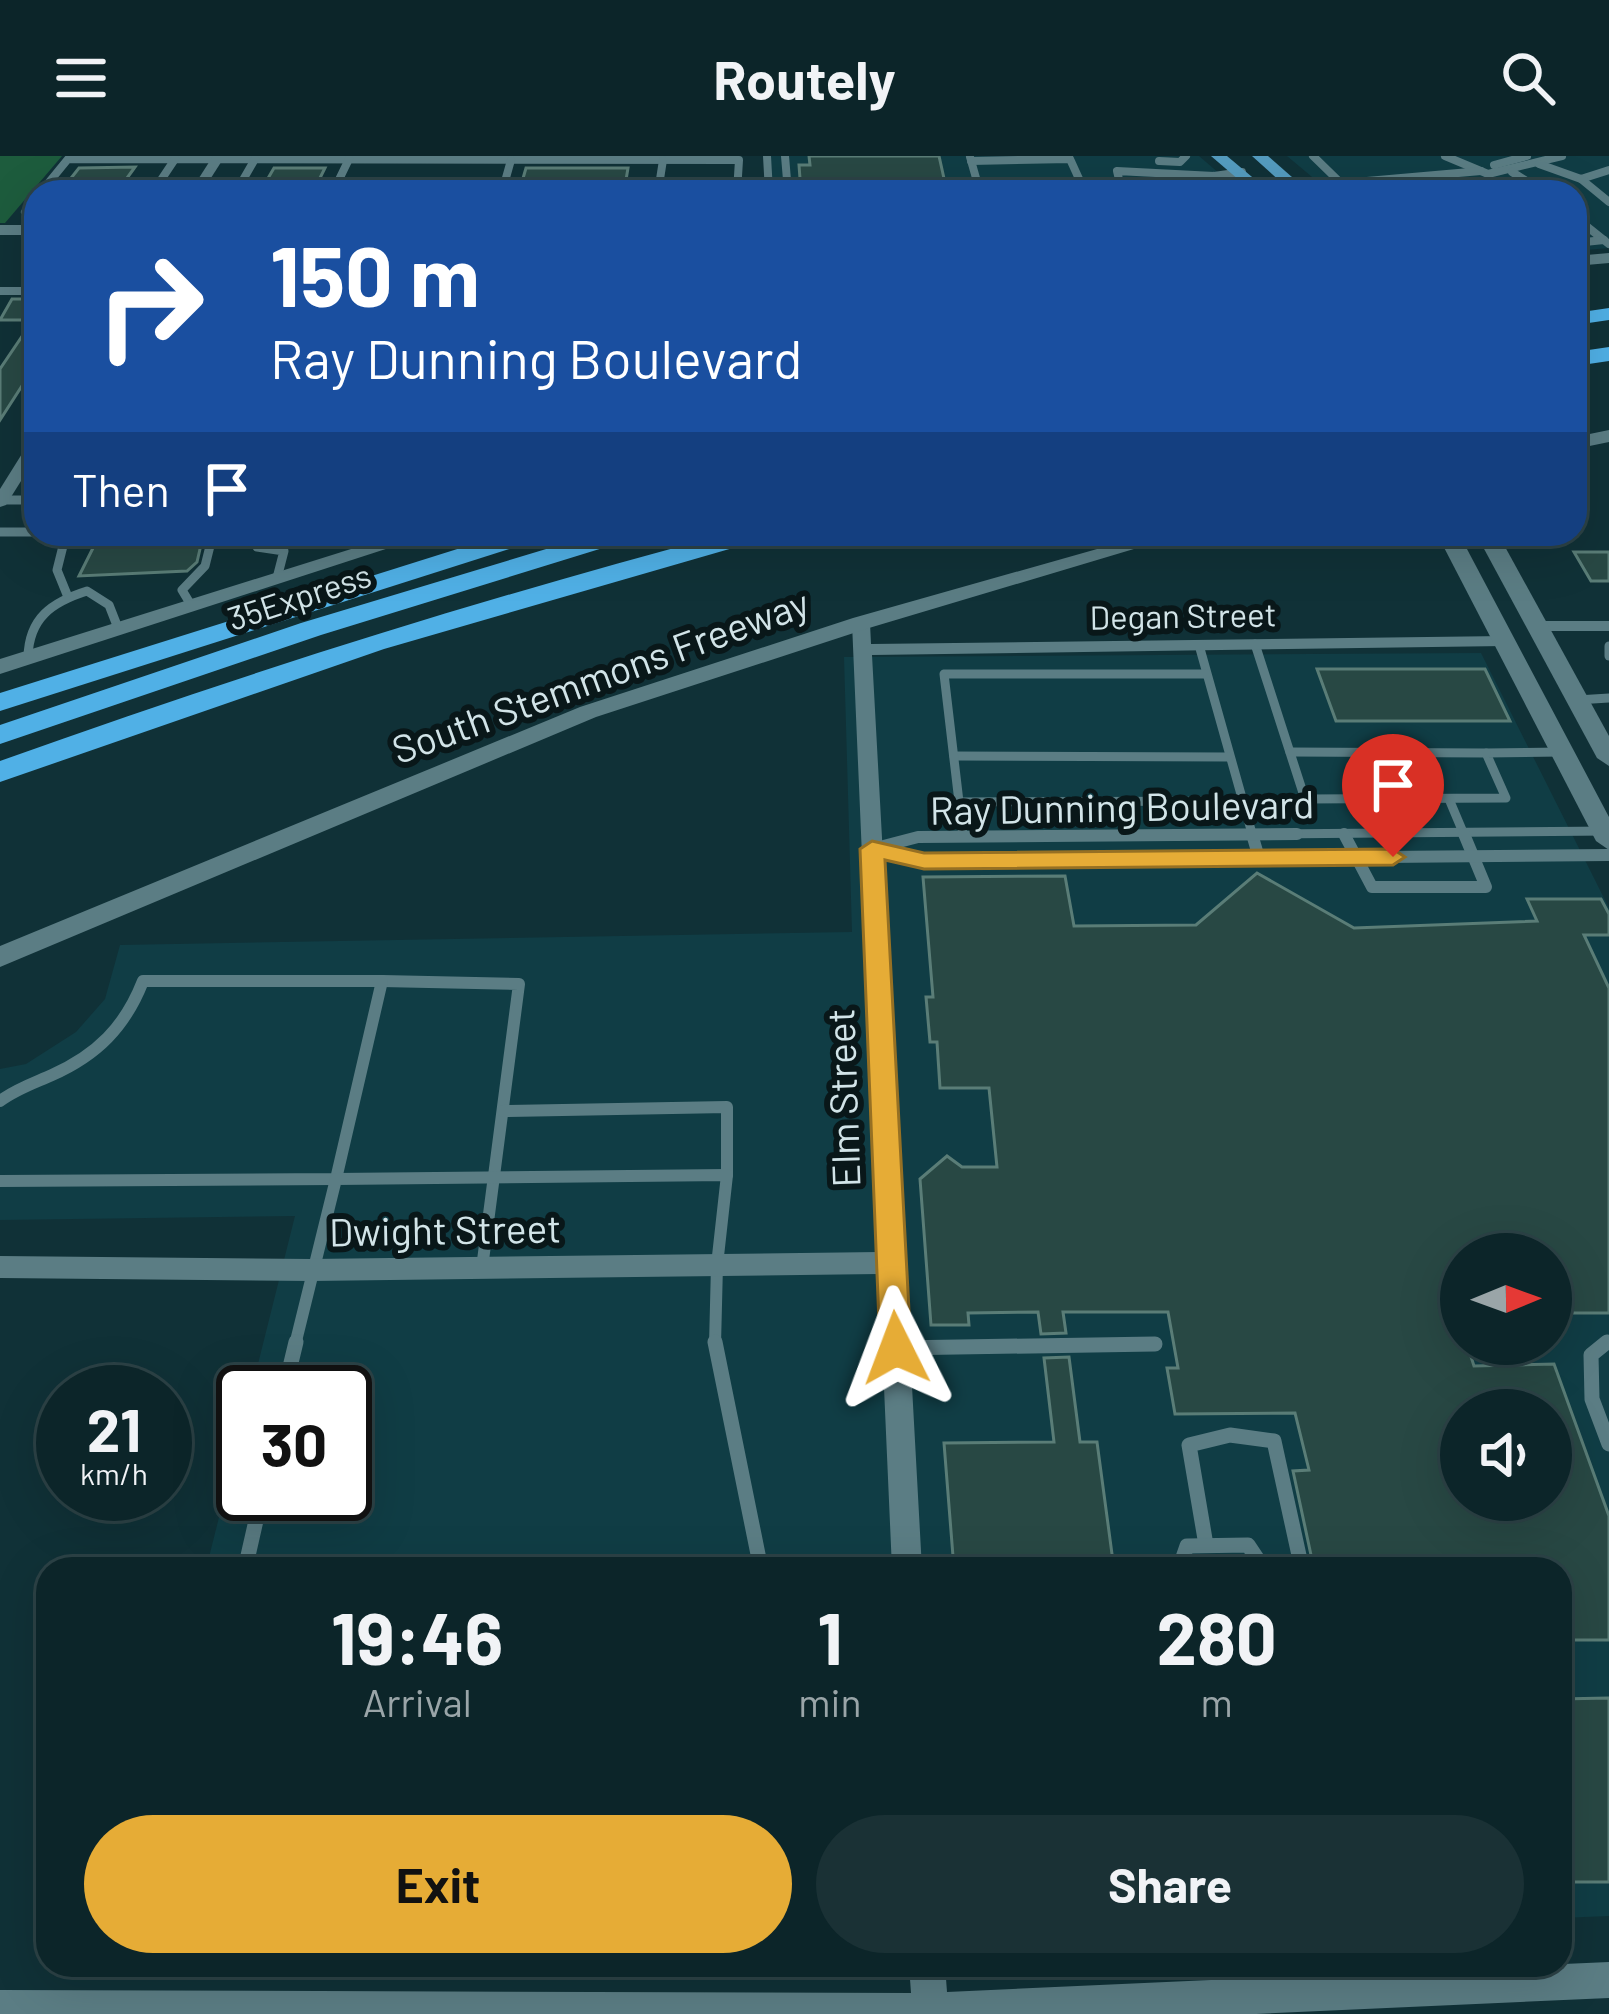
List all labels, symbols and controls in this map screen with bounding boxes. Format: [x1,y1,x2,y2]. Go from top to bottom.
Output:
icon: menu [48,45,114,111]
icon: search [1495,45,1561,111]
text: Routely [713,46,896,111]
text: 150 m [270,223,480,324]
icon: right [72,228,228,384]
text: Ray Dunning Boulevard [270,325,803,390]
icon: arrive [194,456,260,522]
text: Then [72,462,170,516]
street label: 35Express [222,554,376,638]
street label: South Stemmons Freeway [385,578,815,772]
street label: Degan Street [1089,593,1277,637]
pin [1342,734,1444,857]
icon: arrive [1360,752,1426,818]
street label: Ray Dunning Boulevard [929,779,1315,833]
street label: Elm Street [815,1008,869,1188]
street label: Dwight Street [328,1203,562,1255]
north arrow [1440,1233,1572,1365]
map controls [1440,1233,1572,1521]
position arrow [833,1285,959,1411]
speed limit sign: 30 [216,1365,372,1521]
button: sound [1440,1389,1572,1521]
text: 21 [87,1392,141,1464]
text: km/h [80,1455,148,1491]
text: 19:46 [331,1593,503,1679]
text: 1 [817,1593,843,1679]
text: 280 [1157,1593,1277,1679]
text: Arrival [363,1678,472,1725]
text: min [798,1678,862,1725]
text: m [1201,1678,1233,1725]
button: Exit [84,1815,792,1953]
button: Share [816,1815,1524,1953]

